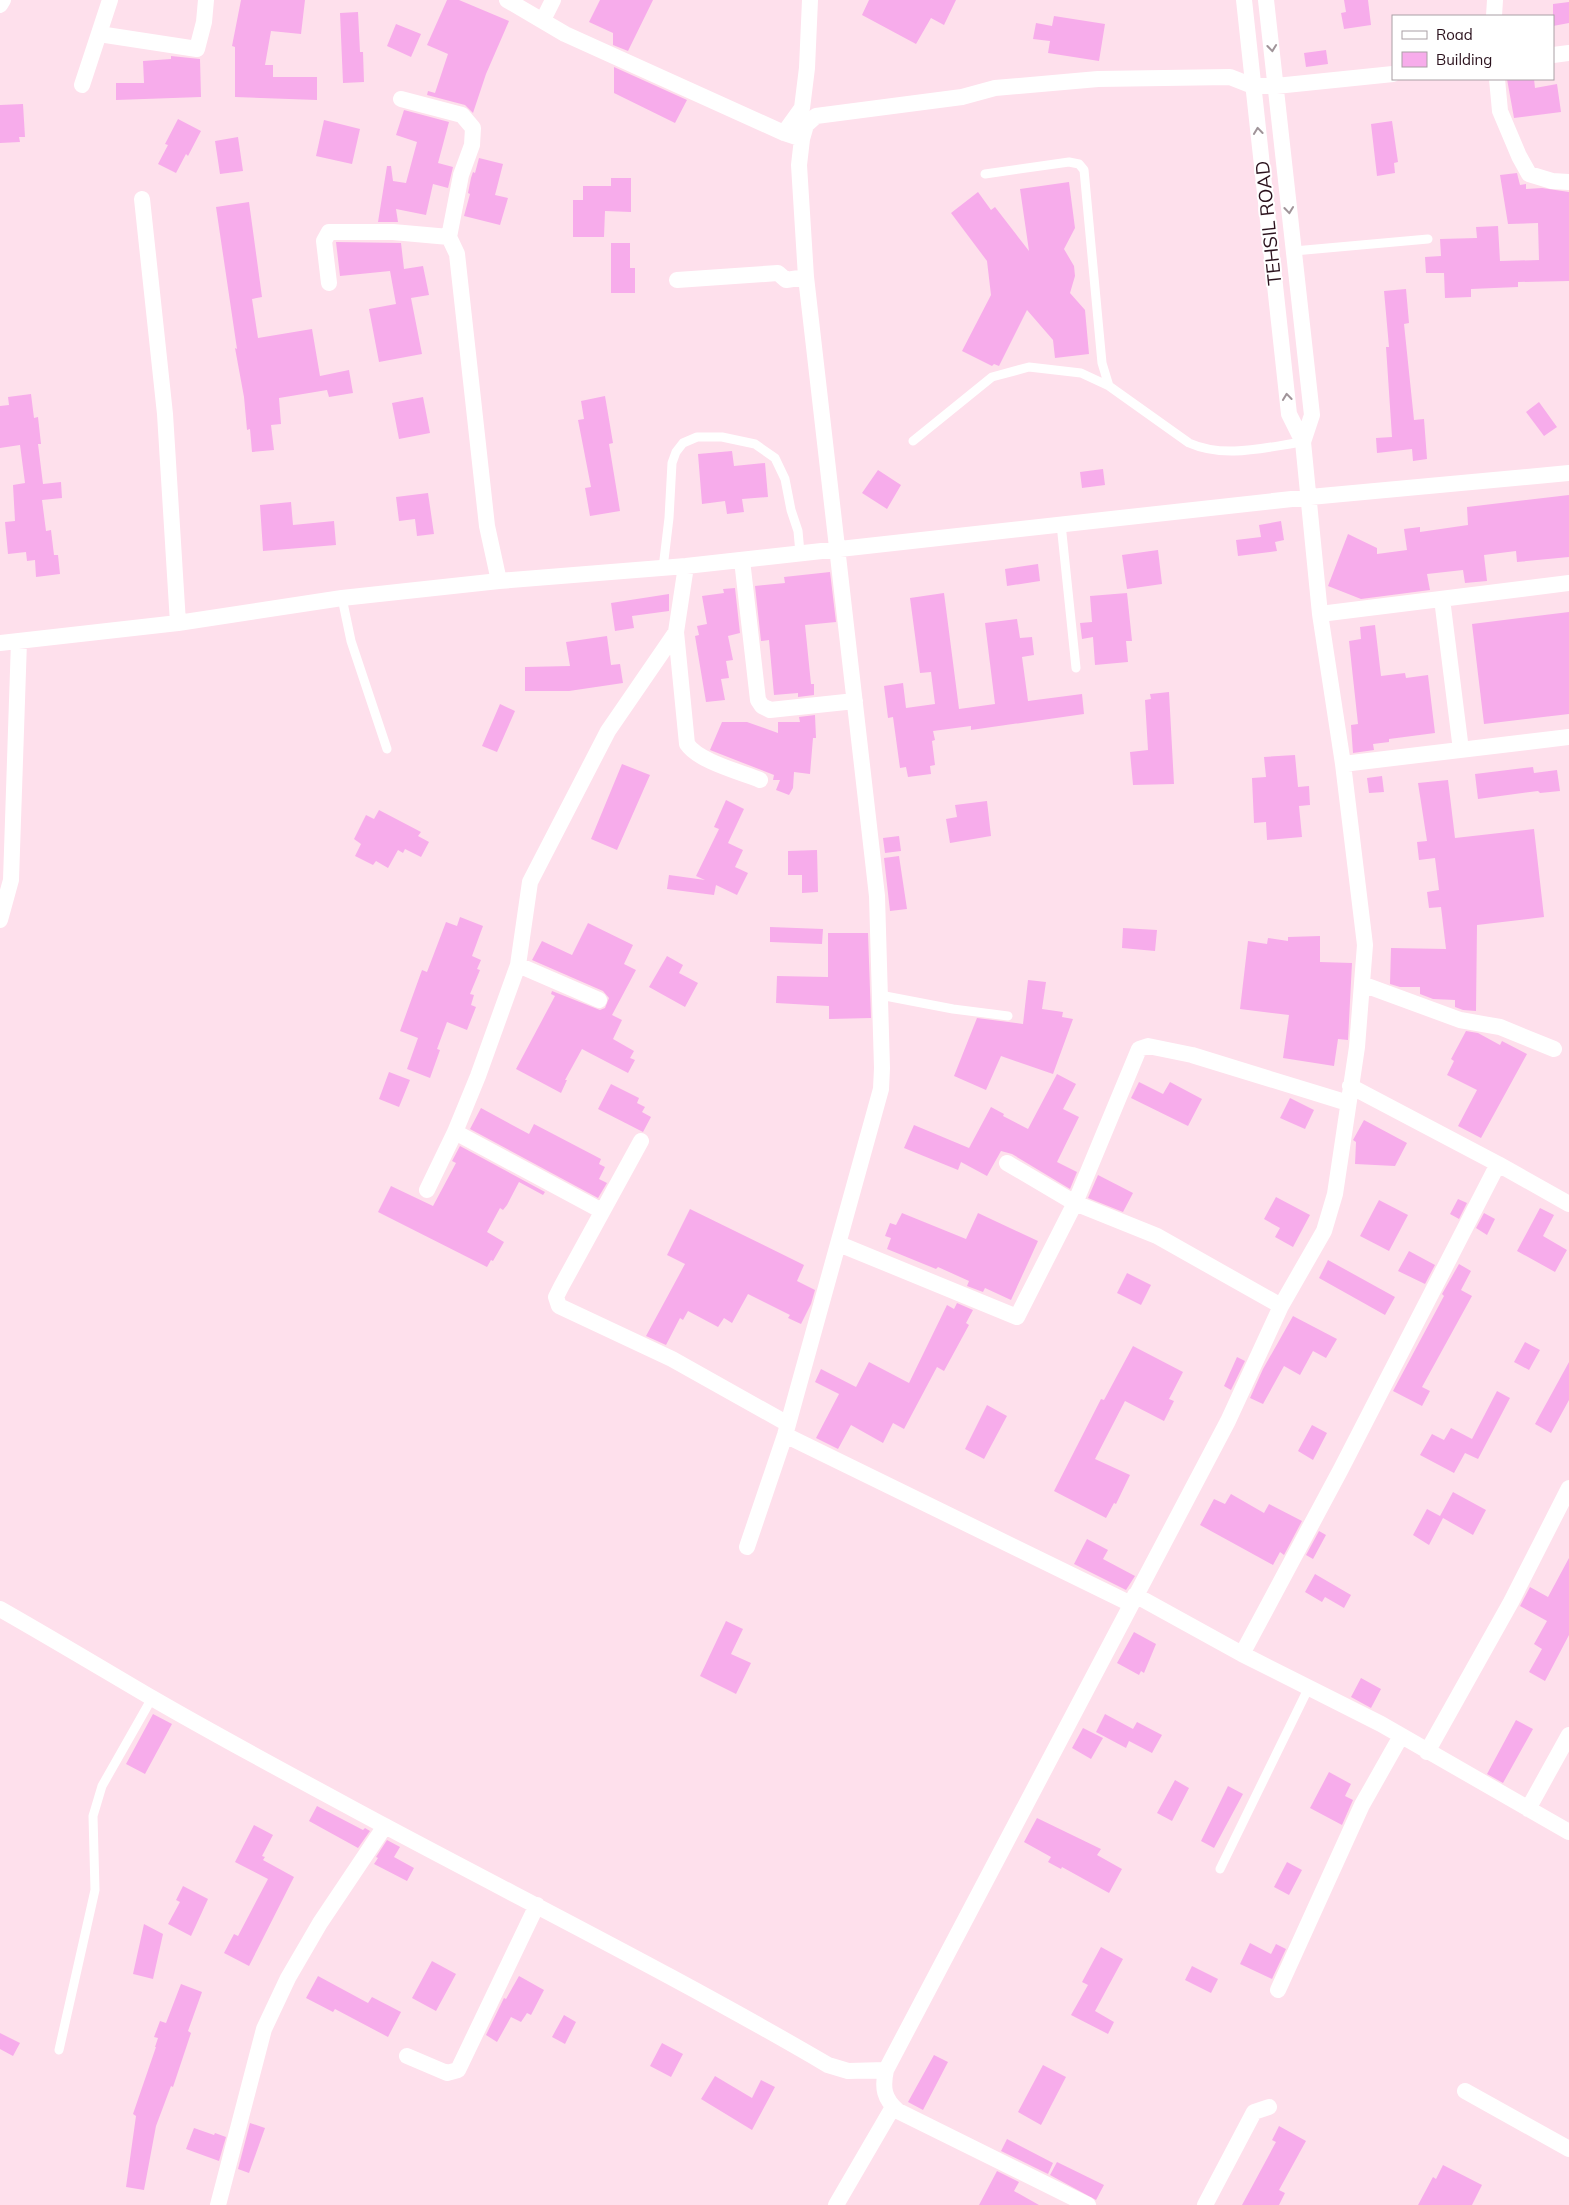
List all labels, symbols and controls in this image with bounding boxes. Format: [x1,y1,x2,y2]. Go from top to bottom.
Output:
legend [1392,15,1554,80]
text: Road [1436,25,1473,44]
one-way arrow [1266,45,1277,53]
text: Building [1436,50,1492,69]
one-way arrow [1253,126,1264,134]
street label: TEHSIL ROAD [1250,160,1286,286]
one-way arrow [1283,206,1294,214]
one-way arrow [1282,392,1293,400]

